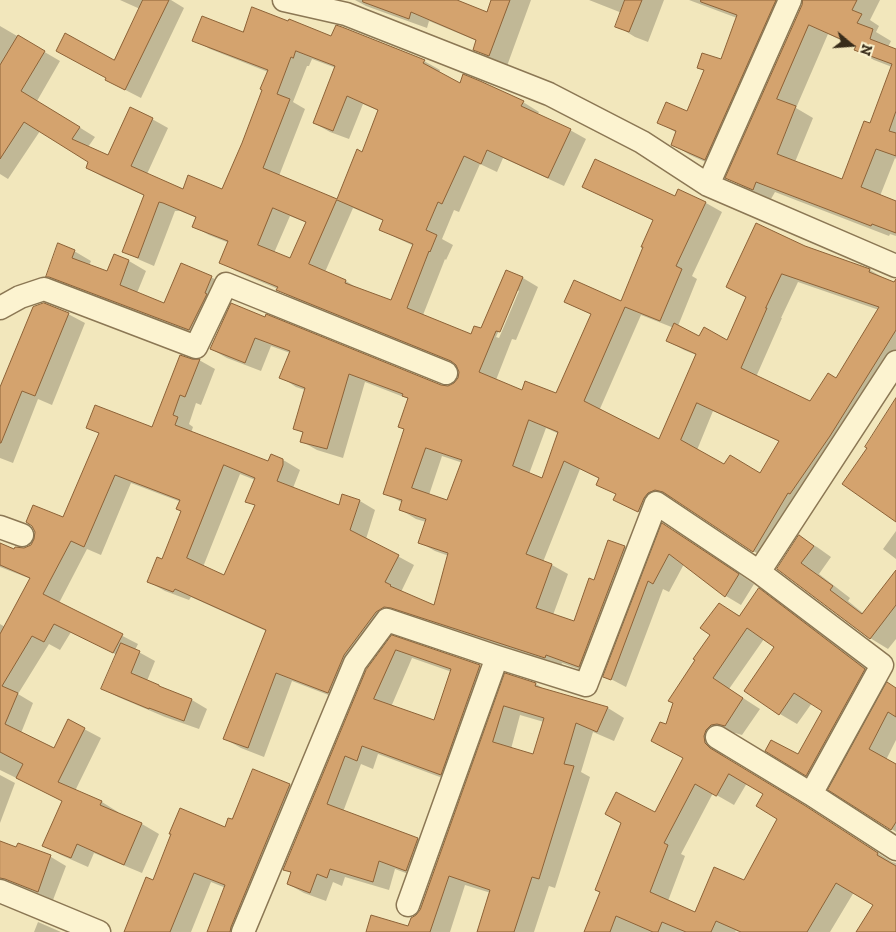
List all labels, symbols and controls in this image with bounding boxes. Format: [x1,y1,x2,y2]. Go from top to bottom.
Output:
north arrow [826,20,876,70]
text: N [856,42,875,57]

